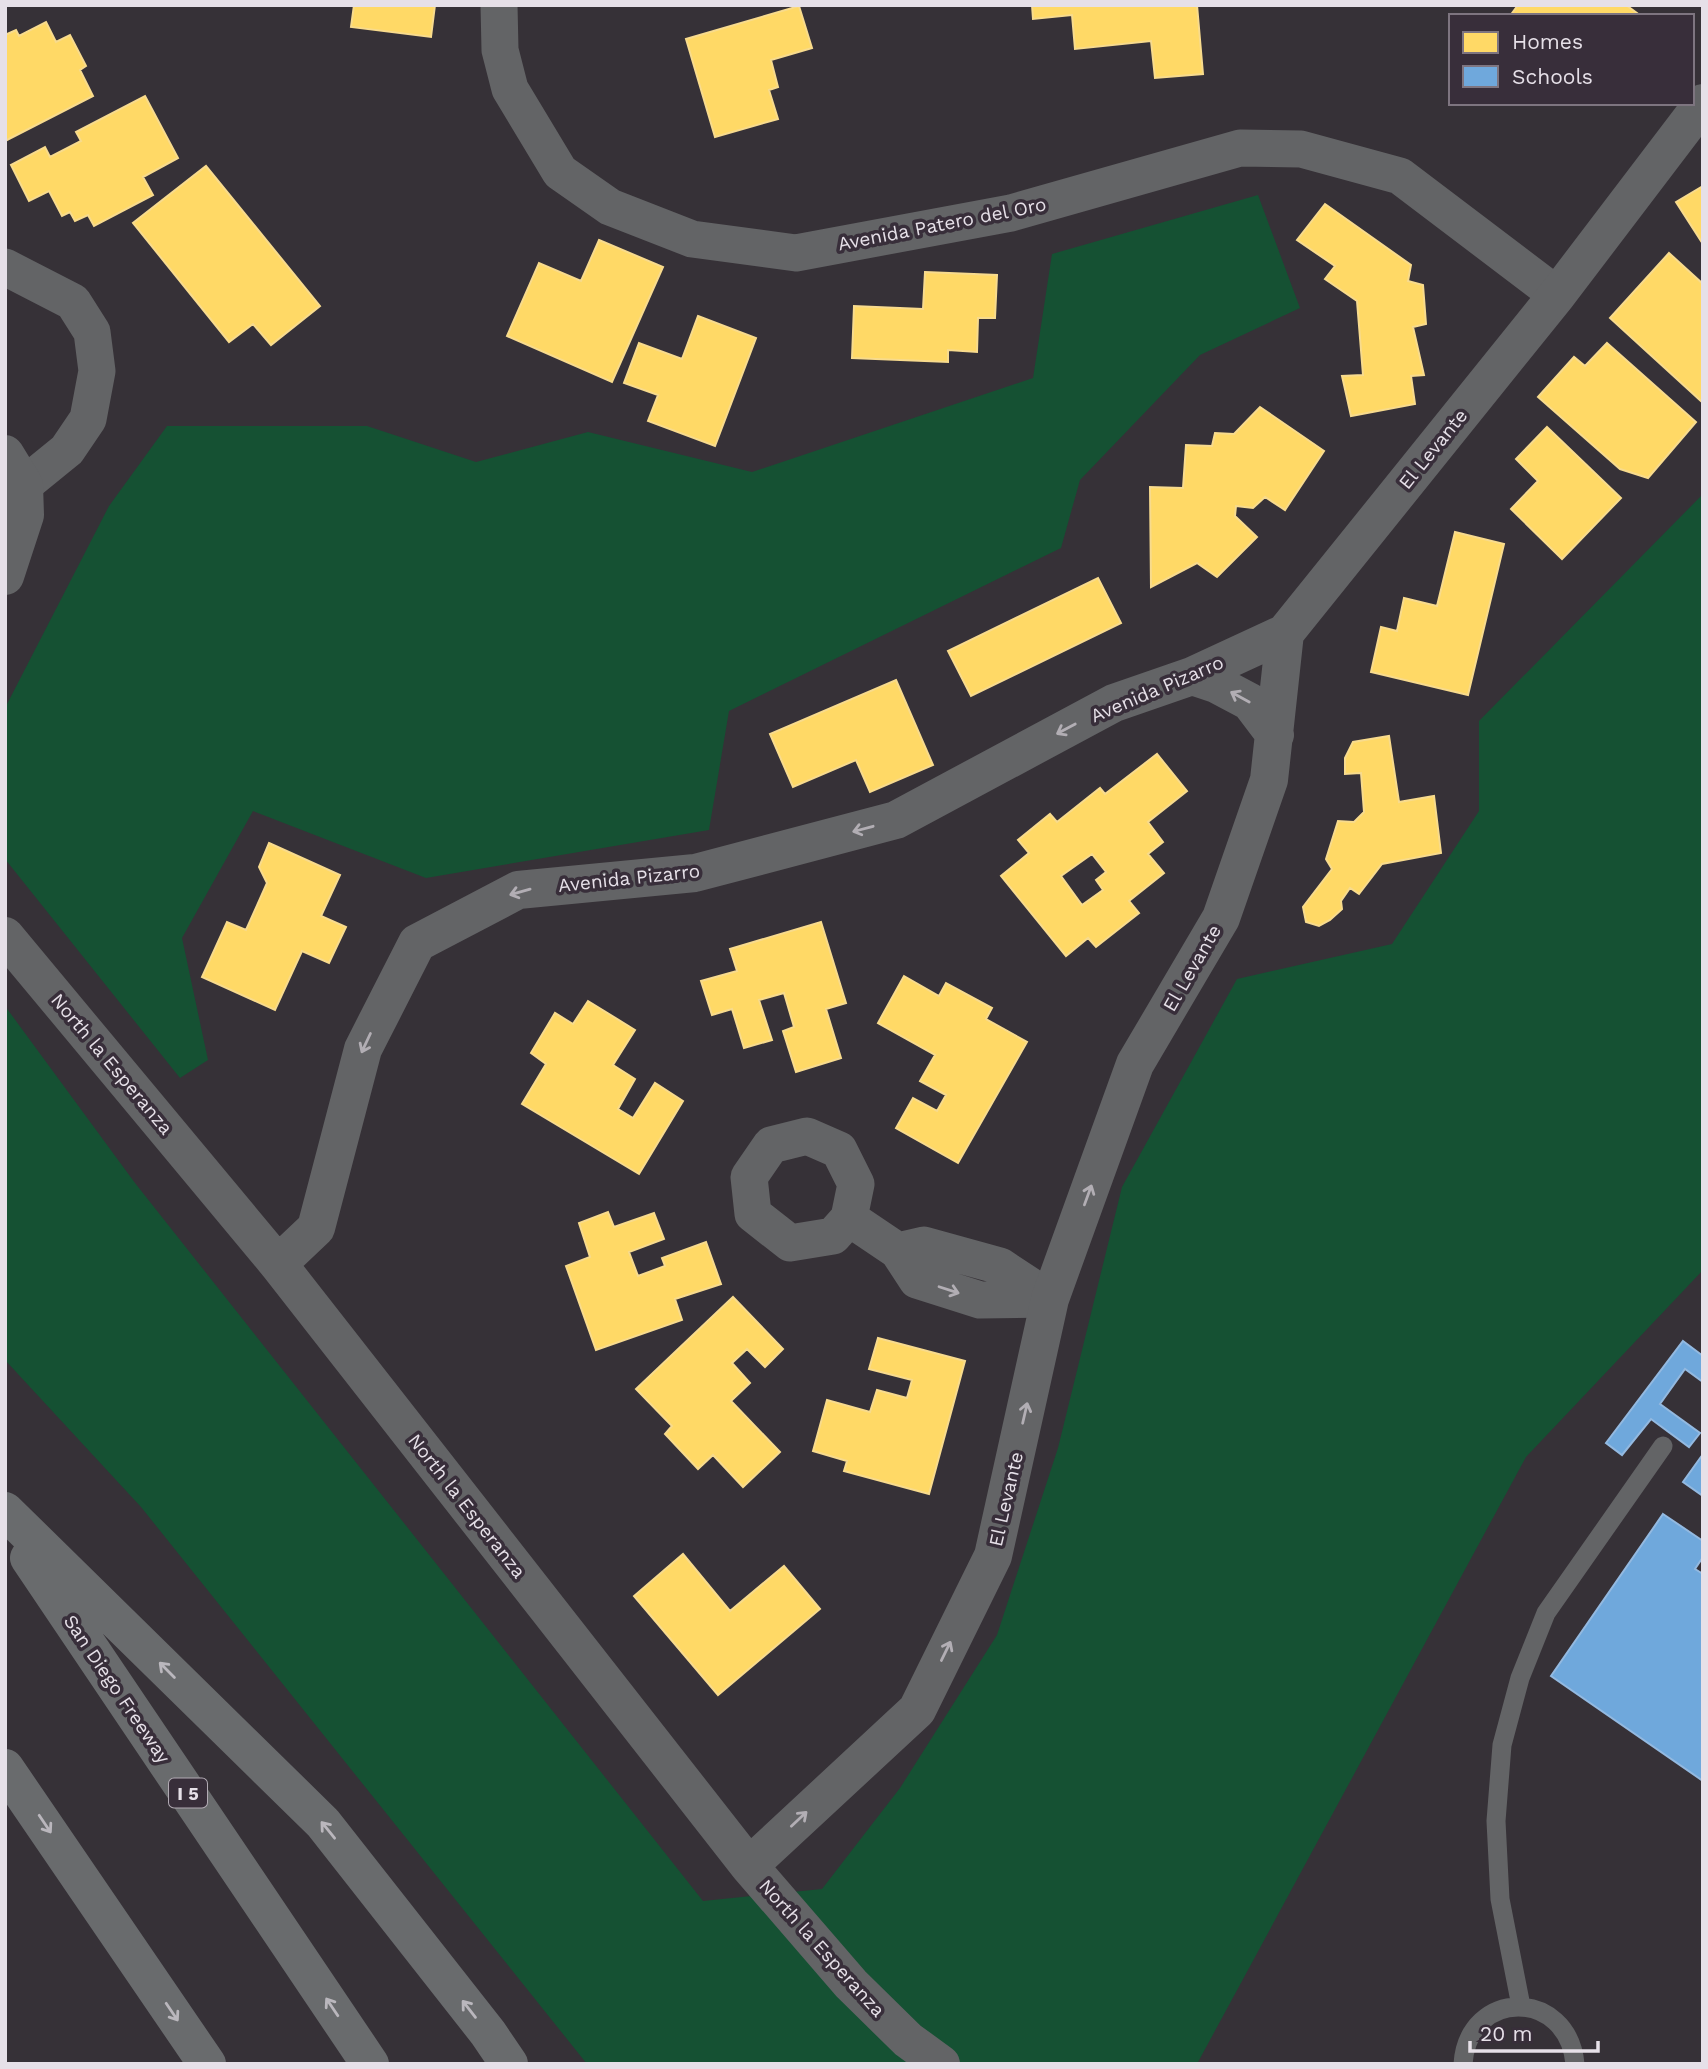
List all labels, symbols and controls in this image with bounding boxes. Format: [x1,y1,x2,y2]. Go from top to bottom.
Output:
legend [1449,14,1694,105]
text: Homes [1512,29,1583,54]
text: Schools [1512,64,1593,89]
street label: Avenida Patero del Oro [836,192,1048,256]
street label: El Levante [1394,404,1472,494]
street label: Avenida Pizarro [1087,651,1227,727]
one-way arrow [1230,690,1250,704]
one-way arrow [1056,722,1077,736]
one-way arrow [852,823,875,836]
street label: Avenida Pizarro [557,859,701,897]
one-way arrow [509,886,532,899]
street label: El Levante [1158,920,1226,1016]
street label: North la Esperanza [46,989,178,1139]
one-way arrow [359,1032,372,1053]
one-way arrow [1083,1184,1095,1206]
one-way arrow [938,1285,960,1298]
one-way arrow [1019,1402,1032,1425]
street label: North la Esperanza [403,1429,531,1583]
street label: El Levante [984,1449,1028,1549]
street label: San Diego Freeway [59,1610,175,1768]
one-way arrow [940,1641,954,1662]
one-way arrow [158,1661,175,1678]
road number: I 5 [169,1778,207,1808]
one-way arrow [790,1811,807,1828]
one-way arrow [38,1814,52,1833]
one-way arrow [320,1822,336,1840]
street label: North la Esperanza [754,1874,890,2022]
one-way arrow [325,1998,339,2017]
one-way arrow [461,2000,477,2018]
one-way arrow [165,2002,179,2021]
scale bar [1470,2010,1598,2054]
text: 20 m [1480,2021,1532,2046]

